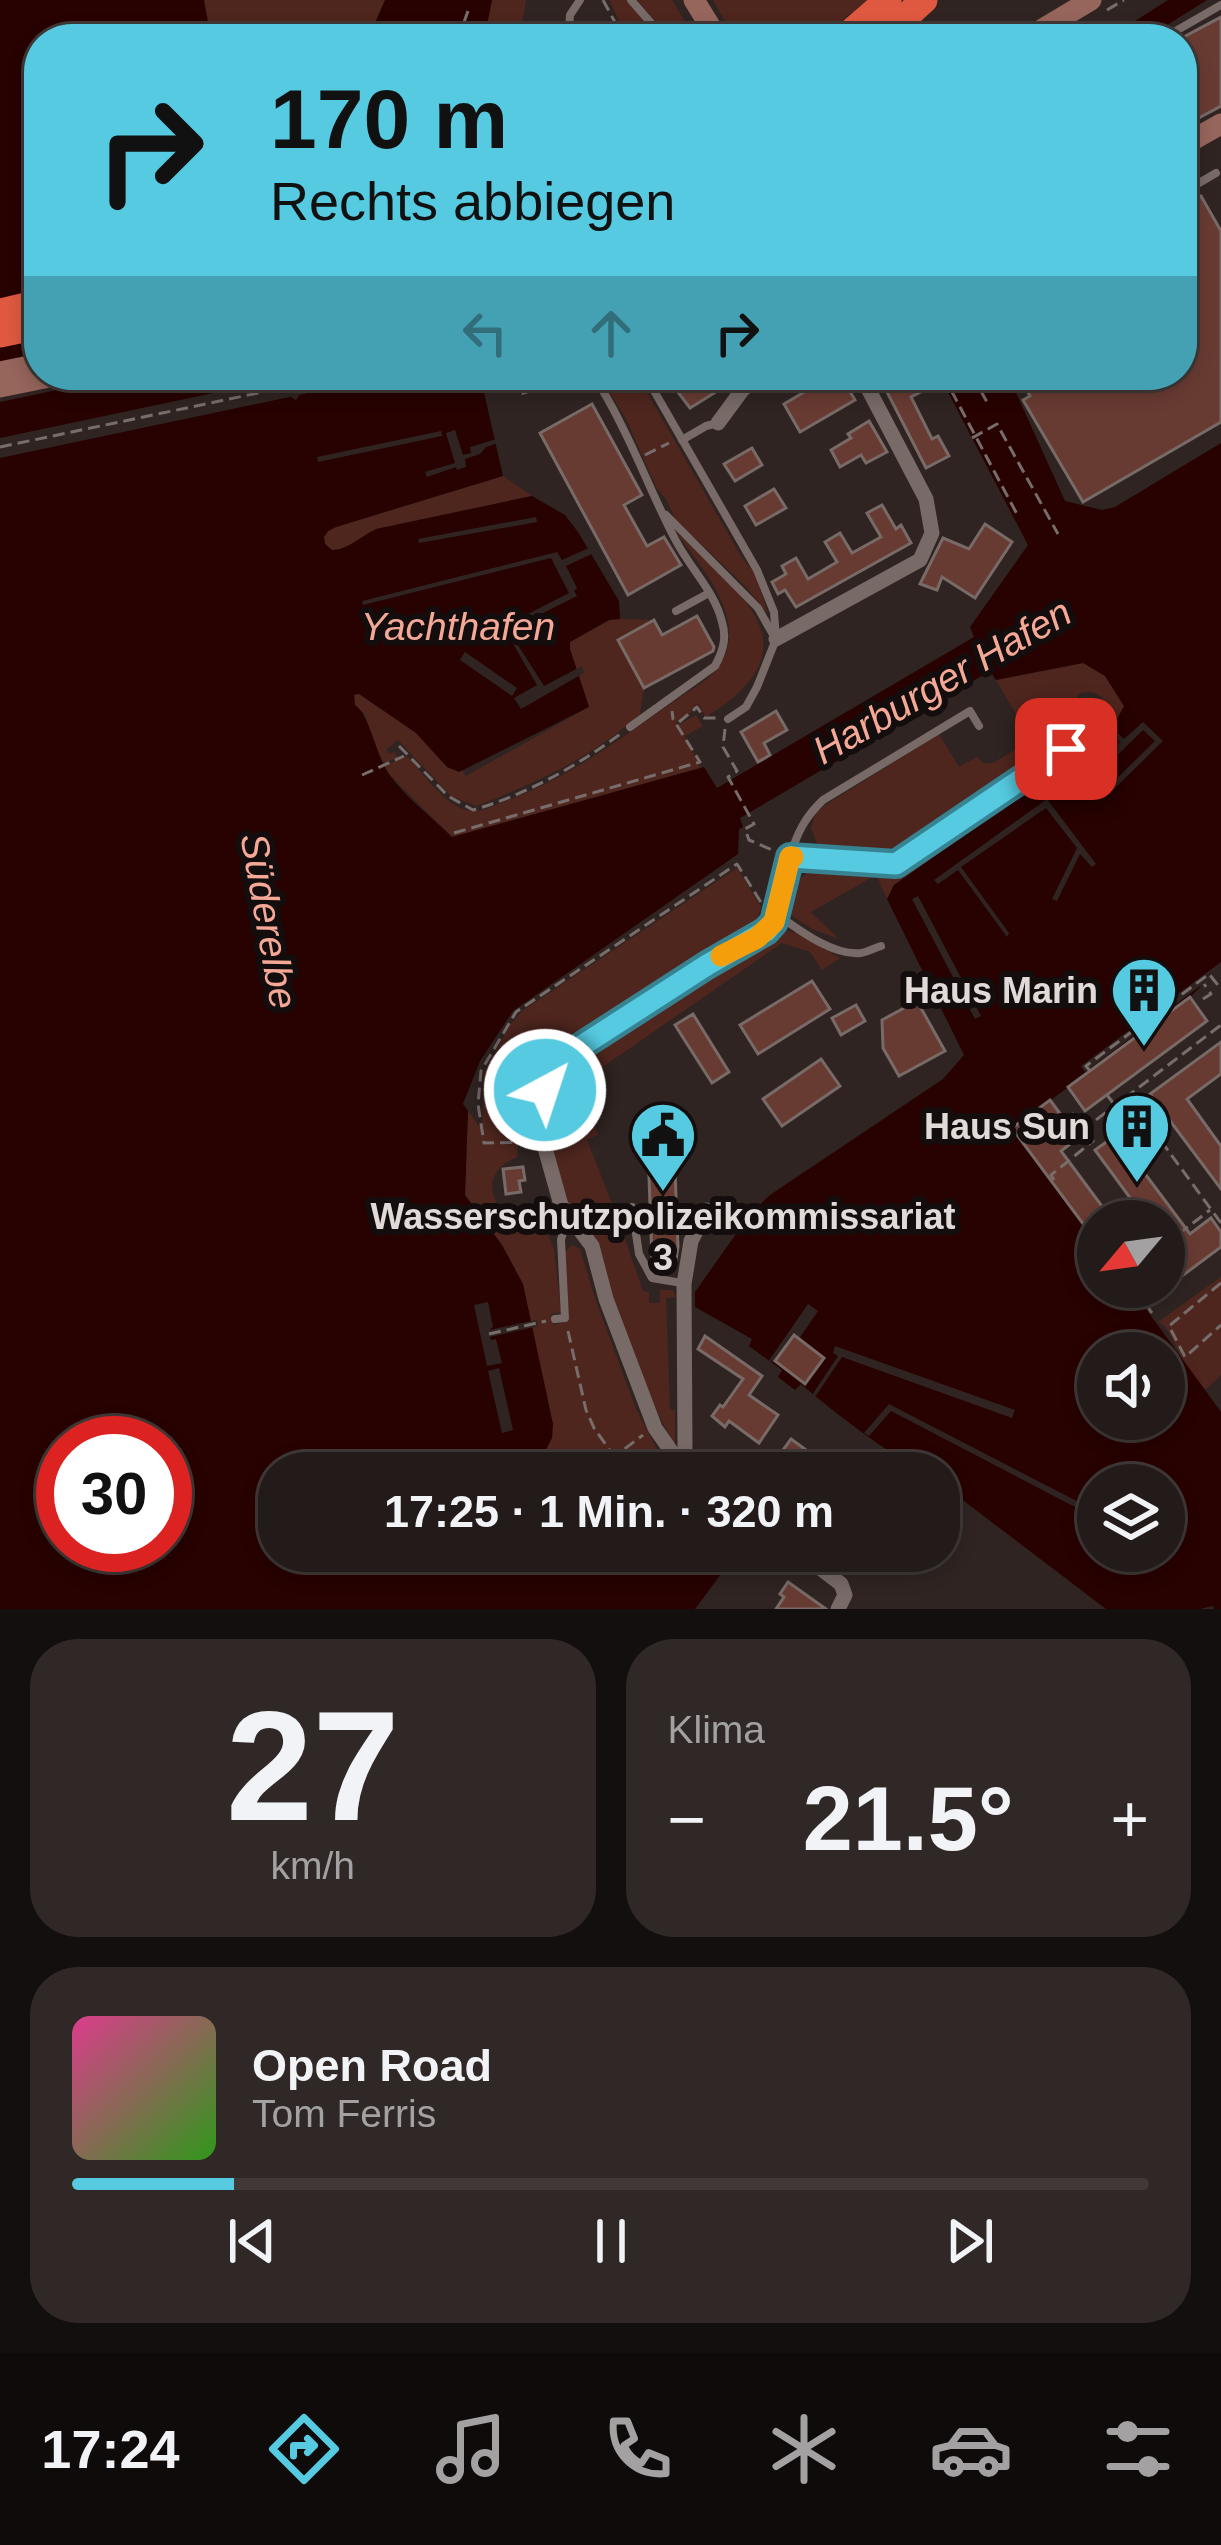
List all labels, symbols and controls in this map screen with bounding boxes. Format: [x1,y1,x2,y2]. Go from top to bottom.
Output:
icon: right [72,72,228,228]
text: 170 m [270,72,508,166]
text: Rechts abbiegen [270,171,675,231]
icon: left [452,300,518,366]
icon: ahead [578,300,644,366]
icon: right [704,300,770,366]
water label: Harburger Hafen [805,590,1079,772]
water label: Yachthafen [361,605,555,648]
pin [1015,698,1117,800]
icon: arrive [1033,716,1099,782]
water label: Süderelbe [232,830,306,1012]
building icon: Haus Marin [1109,955,1179,1049]
place label: Haus Marin [904,970,1098,1011]
position arrow [482,1027,608,1153]
building icon: Haus Sun [1102,1091,1172,1185]
public building icon: Wasserschutzpolizeikommissariat 3 [628,1100,698,1194]
place label: Haus Sun [924,1106,1090,1147]
place label: Wasserschutzpolizeikommissariat 3 [371,1196,955,1278]
north arrow [1077,1200,1185,1308]
map controls [1077,1200,1185,1572]
button: sound [1077,1332,1185,1440]
speed limit sign: 30 [36,1416,192,1572]
button: layers [1077,1464,1185,1572]
text: 17:25 · 1 Min. · 320 m [384,1486,834,1537]
text: 27 [226,1679,400,1853]
text: Klima [668,1708,765,1751]
text: 21.5° [803,1769,1014,1869]
text: − [668,1782,706,1856]
text: + [1110,1782,1149,1856]
text: km/h [270,1844,355,1887]
text: Open Road [252,2040,492,2091]
text: Tom Ferris [252,2092,436,2135]
icon: previous [219,2208,285,2274]
icon: pause [578,2208,644,2274]
icon: next [937,2208,1003,2274]
icon: directions [262,2407,346,2491]
icon: music [429,2407,513,2491]
icon: phone [596,2407,680,2491]
icon: climate [762,2407,846,2491]
icon: car [929,2407,1013,2491]
icon: filters [1096,2407,1180,2491]
text: 17:24 [41,2419,179,2479]

